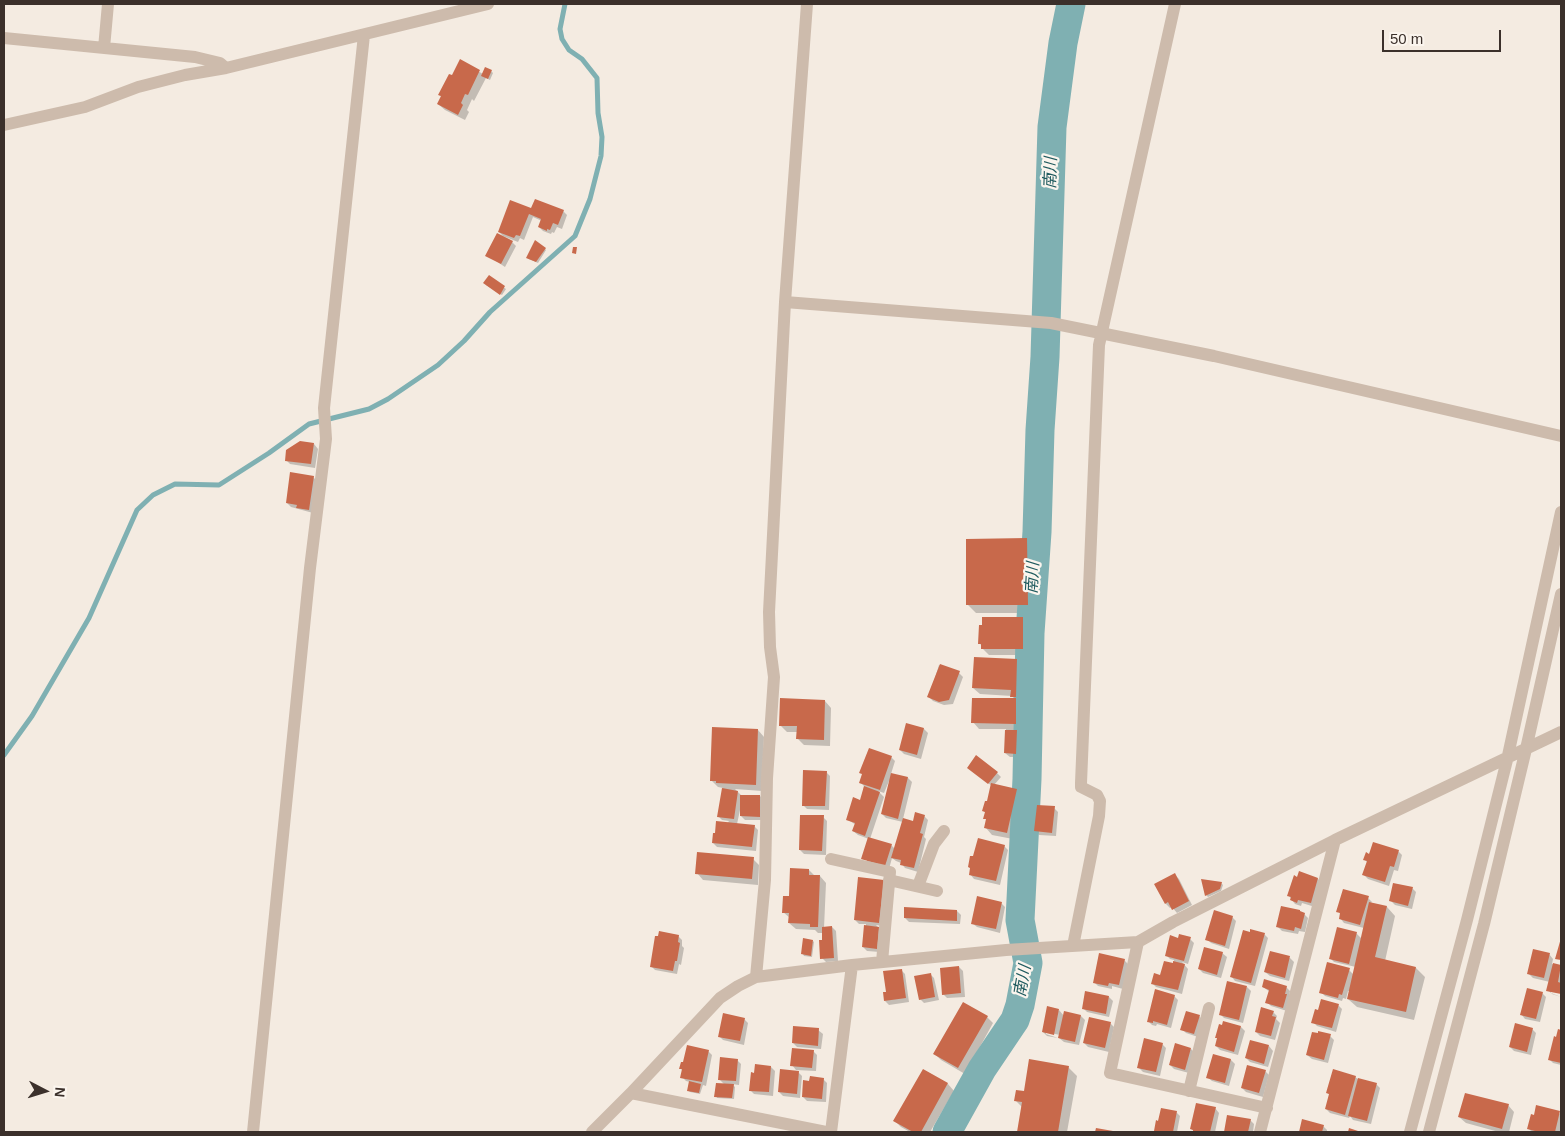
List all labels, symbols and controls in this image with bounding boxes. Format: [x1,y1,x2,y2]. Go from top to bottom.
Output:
scale bar [1385,20,1504,52]
text: 50 m [1390,30,1423,47]
water label: 南川 [1041,157,1061,189]
water label: 南川 [1023,562,1043,594]
water label: 南川 [1011,964,1035,998]
north arrow [20,1066,70,1116]
text: N [52,1087,68,1098]

